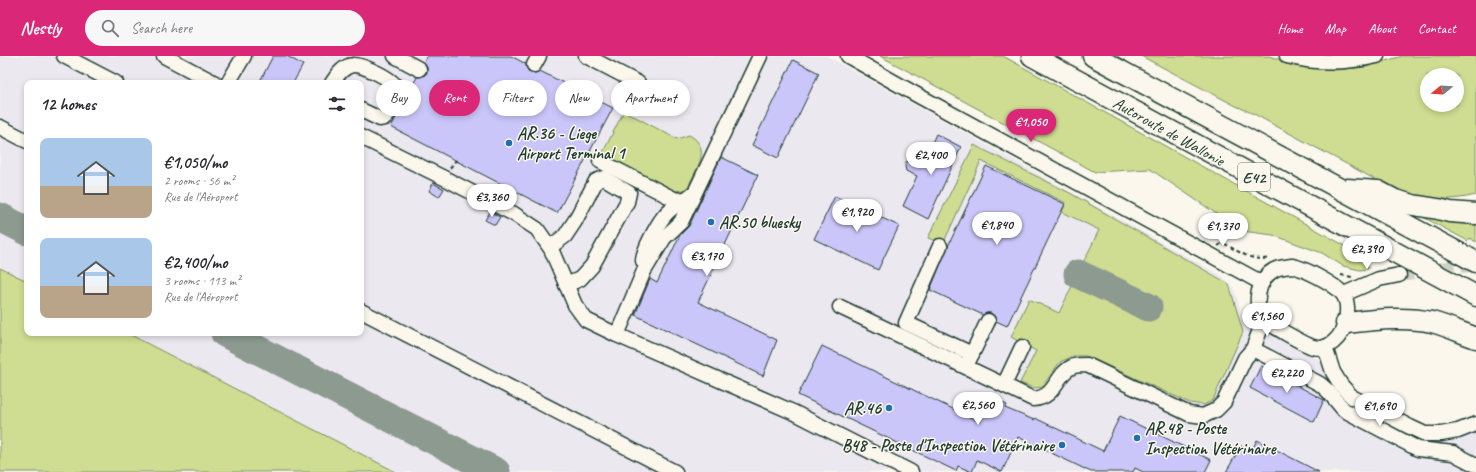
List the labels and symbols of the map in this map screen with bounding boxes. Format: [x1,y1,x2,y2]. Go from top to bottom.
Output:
north arrow [1420,68,1464,112]
street label: Autoroute de Wallonie [1109,92,1229,171]
pin: €1,050 [998,109,1064,143]
place label: AR.36 - Liege Airport Terminal 1 [517,123,627,164]
marker: AR.36 - Liege Airport Terminal 1 [504,138,514,148]
pin: €2,400 [898,142,964,176]
road number: E42 [1238,163,1270,191]
pin: €3,360 [459,184,525,218]
pin: €1,920 [824,199,890,233]
place label: AR.50 bluesky [719,212,801,233]
pin: €1,840 [964,212,1030,246]
pin: €1,370 [1190,213,1256,247]
marker: AR.50 bluesky [706,217,716,227]
pin: €2,390 [1334,236,1400,270]
pin: €3,170 [674,243,740,277]
pin: €1,560 [1234,303,1300,337]
pin: €2,220 [1254,360,1320,394]
pin: €2,560 [945,392,1011,426]
pin: €1,690 [1347,393,1413,427]
place label: AR.46 [844,398,882,419]
marker: AR.46 [884,403,894,413]
place label: AR.48 - Poste Inspection Vétérinaire [1145,418,1278,459]
marker: AR.48 - Poste Inspection Vétérinaire [1132,433,1142,443]
place label: B48 - Poste d'Inspection Vétérinaire [842,435,1056,456]
marker: B48 - Poste d'Inspection Vétérinaire [1057,440,1067,450]

